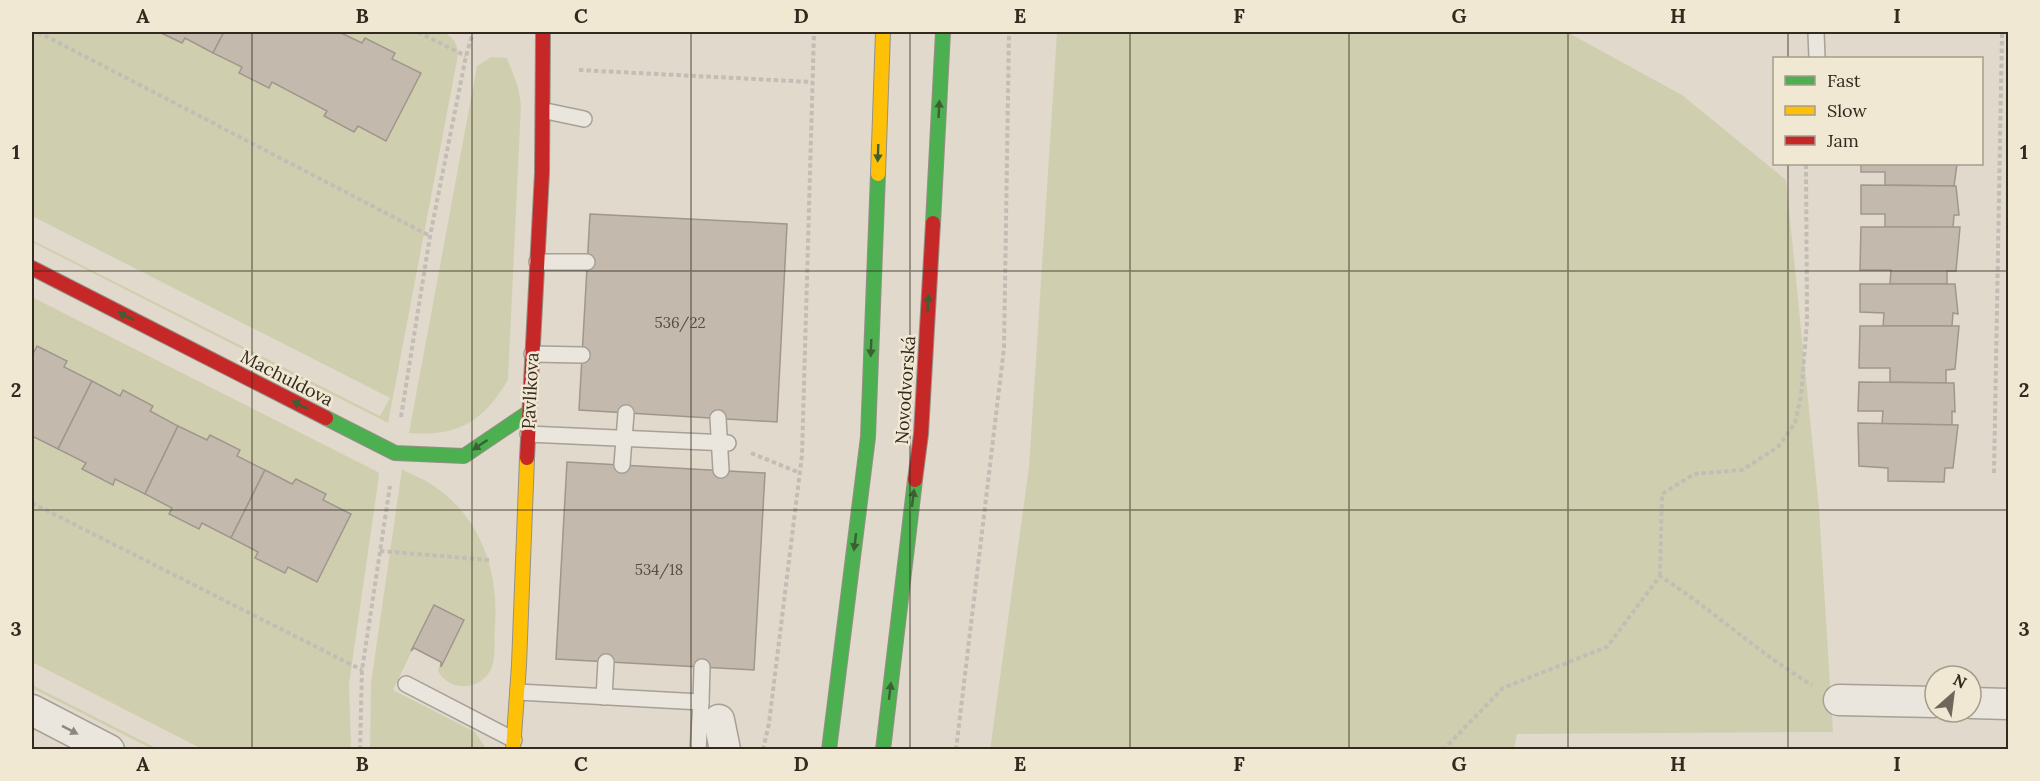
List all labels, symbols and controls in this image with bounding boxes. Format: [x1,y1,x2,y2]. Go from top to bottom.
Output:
text: A [136,3,150,28]
text: B [355,3,369,28]
text: C [574,3,588,28]
text: D [793,3,809,28]
text: E [1014,3,1026,28]
text: F [1233,3,1245,28]
text: G [1451,3,1467,28]
text: H [1670,3,1686,28]
text: I [1893,3,1901,28]
legend [1773,57,1983,165]
text: Fast [1827,69,1861,92]
one-way arrow [934,99,944,118]
text: Slow [1827,99,1867,122]
text: Jam [1826,129,1859,152]
text: 1 [12,139,20,164]
text: 1 [2020,139,2028,164]
one-way arrow [873,143,883,162]
one-way arrow [924,294,933,313]
one-way arrow [118,312,135,321]
house number: 536/22 [654,313,706,333]
street label: Novodvorská [890,335,920,445]
one-way arrow [866,338,875,357]
street label: Machuldova [237,345,337,411]
street label: Pavlíkova [516,352,544,430]
text: 2 [11,377,21,402]
text: 2 [2019,377,2029,402]
one-way arrow [291,400,308,410]
one-way arrow [472,439,488,450]
one-way arrow [909,488,918,507]
one-way arrow [850,533,859,552]
house number: 534/18 [635,560,683,580]
text: 3 [10,616,22,641]
text: 3 [2018,616,2030,641]
north arrow [1923,664,1983,724]
text: N [1950,669,1970,692]
one-way arrow [885,682,895,701]
one-way arrow [61,724,79,734]
text: A [136,751,150,776]
text: B [355,751,369,776]
text: C [574,751,588,776]
text: D [793,751,809,776]
text: E [1014,751,1026,776]
text: F [1233,751,1245,776]
text: G [1451,751,1467,776]
text: H [1670,751,1686,776]
text: I [1893,751,1901,776]

